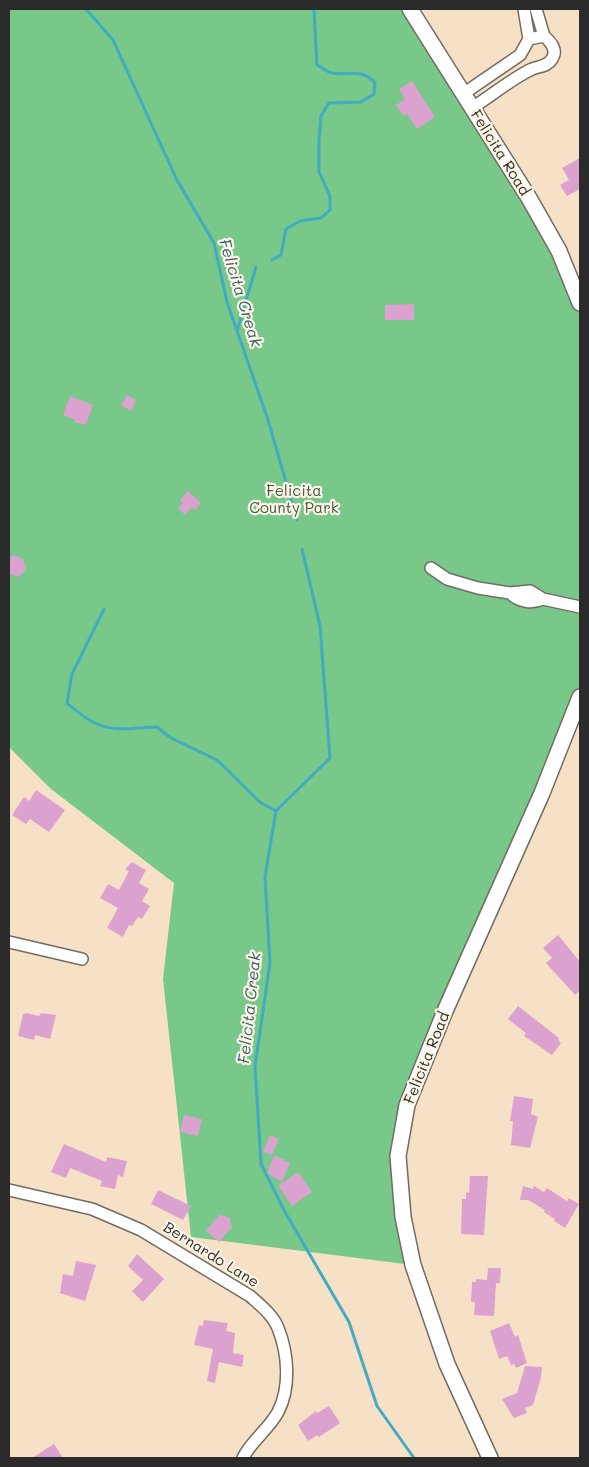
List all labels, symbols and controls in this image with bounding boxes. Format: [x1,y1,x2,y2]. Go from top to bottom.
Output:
street label: Felicita Road [467,107,533,199]
water label: Felicita Creak [214,237,266,349]
park label: Felicita County Park [249,482,339,517]
water label: Felicita Creak [235,951,265,1065]
street label: Felicita Road [400,1009,454,1107]
street label: Bernardo Lane [160,1218,262,1292]

